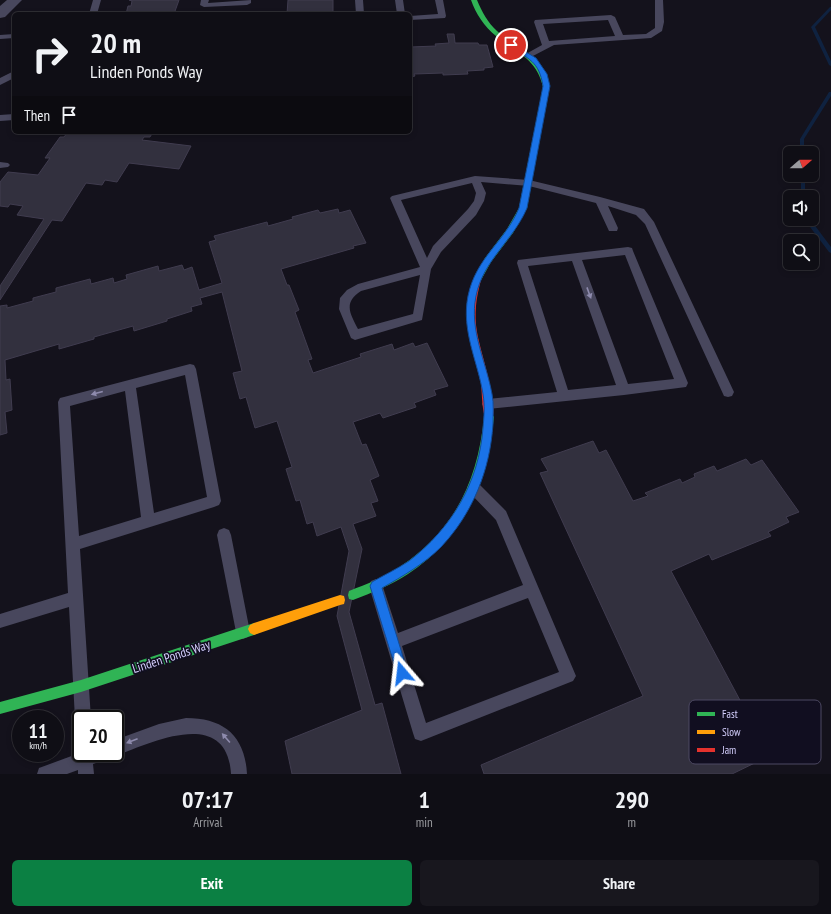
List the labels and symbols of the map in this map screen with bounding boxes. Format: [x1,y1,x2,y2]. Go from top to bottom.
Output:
pin [494,28,528,62]
north arrow [783,146,819,182]
one-way arrow [587,288,593,300]
one-way arrow [91,391,104,397]
street label: Linden Ponds Way [130,636,212,677]
position arrow [381,652,423,694]
legend [689,700,821,764]
text: Fast [722,707,738,721]
speed limit sign: 20 [72,710,124,762]
text: Slow [722,725,741,739]
one-way arrow [222,733,231,744]
one-way arrow [126,739,138,745]
text: Jam [721,743,736,757]

